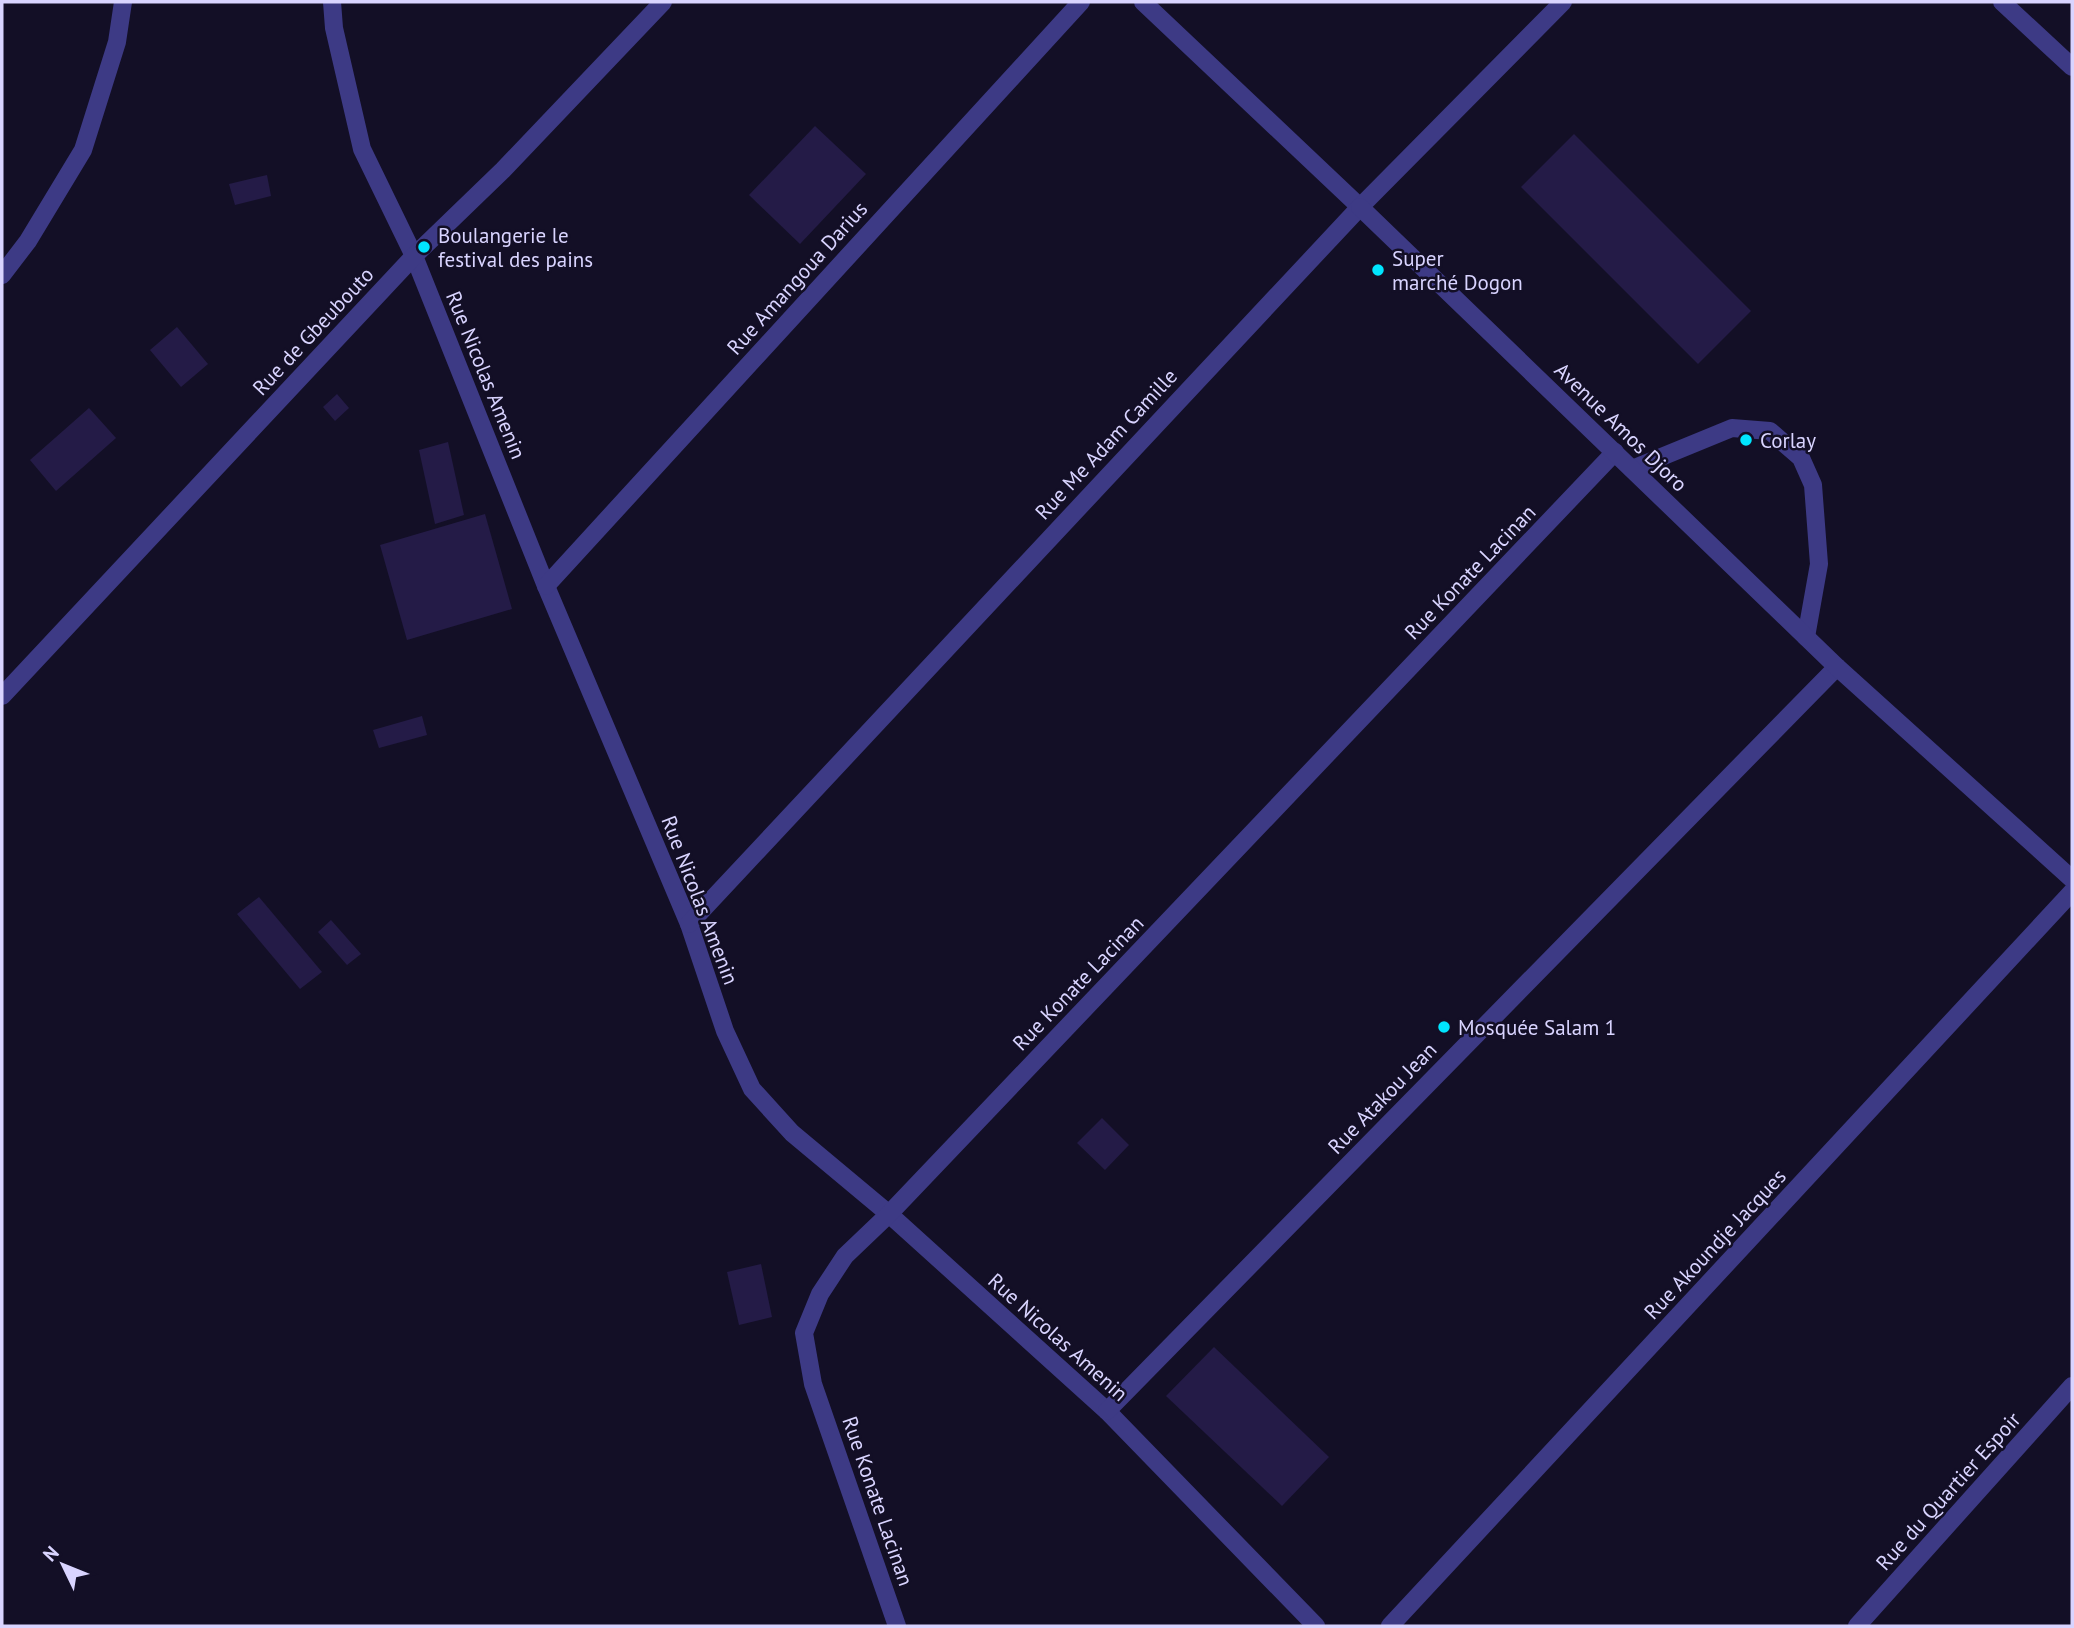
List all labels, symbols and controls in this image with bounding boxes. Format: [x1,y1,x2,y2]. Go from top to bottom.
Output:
street label: Rue Amangoua Darius [721,196,873,360]
place label: Boulangerie le festival des pains [438,222,593,273]
marker: Boulangerie le festival des pains [416,239,432,255]
place label: Super marché Dogon [1392,245,1523,296]
street label: Rue de Gbeubouto [247,261,379,401]
marker: Super marché Dogon [1370,262,1386,278]
street label: Rue Nicolas Amenin [440,287,532,463]
street label: Avenue Amos Djoro [1549,357,1693,497]
street label: Rue Me Adam Camille [1029,363,1183,525]
place label: Corlay [1760,427,1816,454]
marker: Corlay [1738,432,1754,448]
street label: Rue Konate Lacinan [1399,499,1541,645]
street label: Rue Nicolas Amenin [655,812,745,988]
street label: Rue Konate Lacinan [1007,910,1149,1056]
place label: Mosquée Salam 1 [1458,1014,1616,1041]
marker: Mosquée Salam 1 [1436,1019,1452,1035]
street label: Rue Atakou Jean [1322,1036,1442,1160]
street label: Rue Akoundje Jacques [1638,1163,1792,1325]
street label: Rue Nicolas Amenin [983,1267,1133,1407]
street label: Rue du Quartier Espoir [1870,1406,2026,1576]
street label: Rue Konate Lacinan [836,1413,920,1589]
north arrow [28,1530,98,1600]
text: N [38,1541,64,1566]

